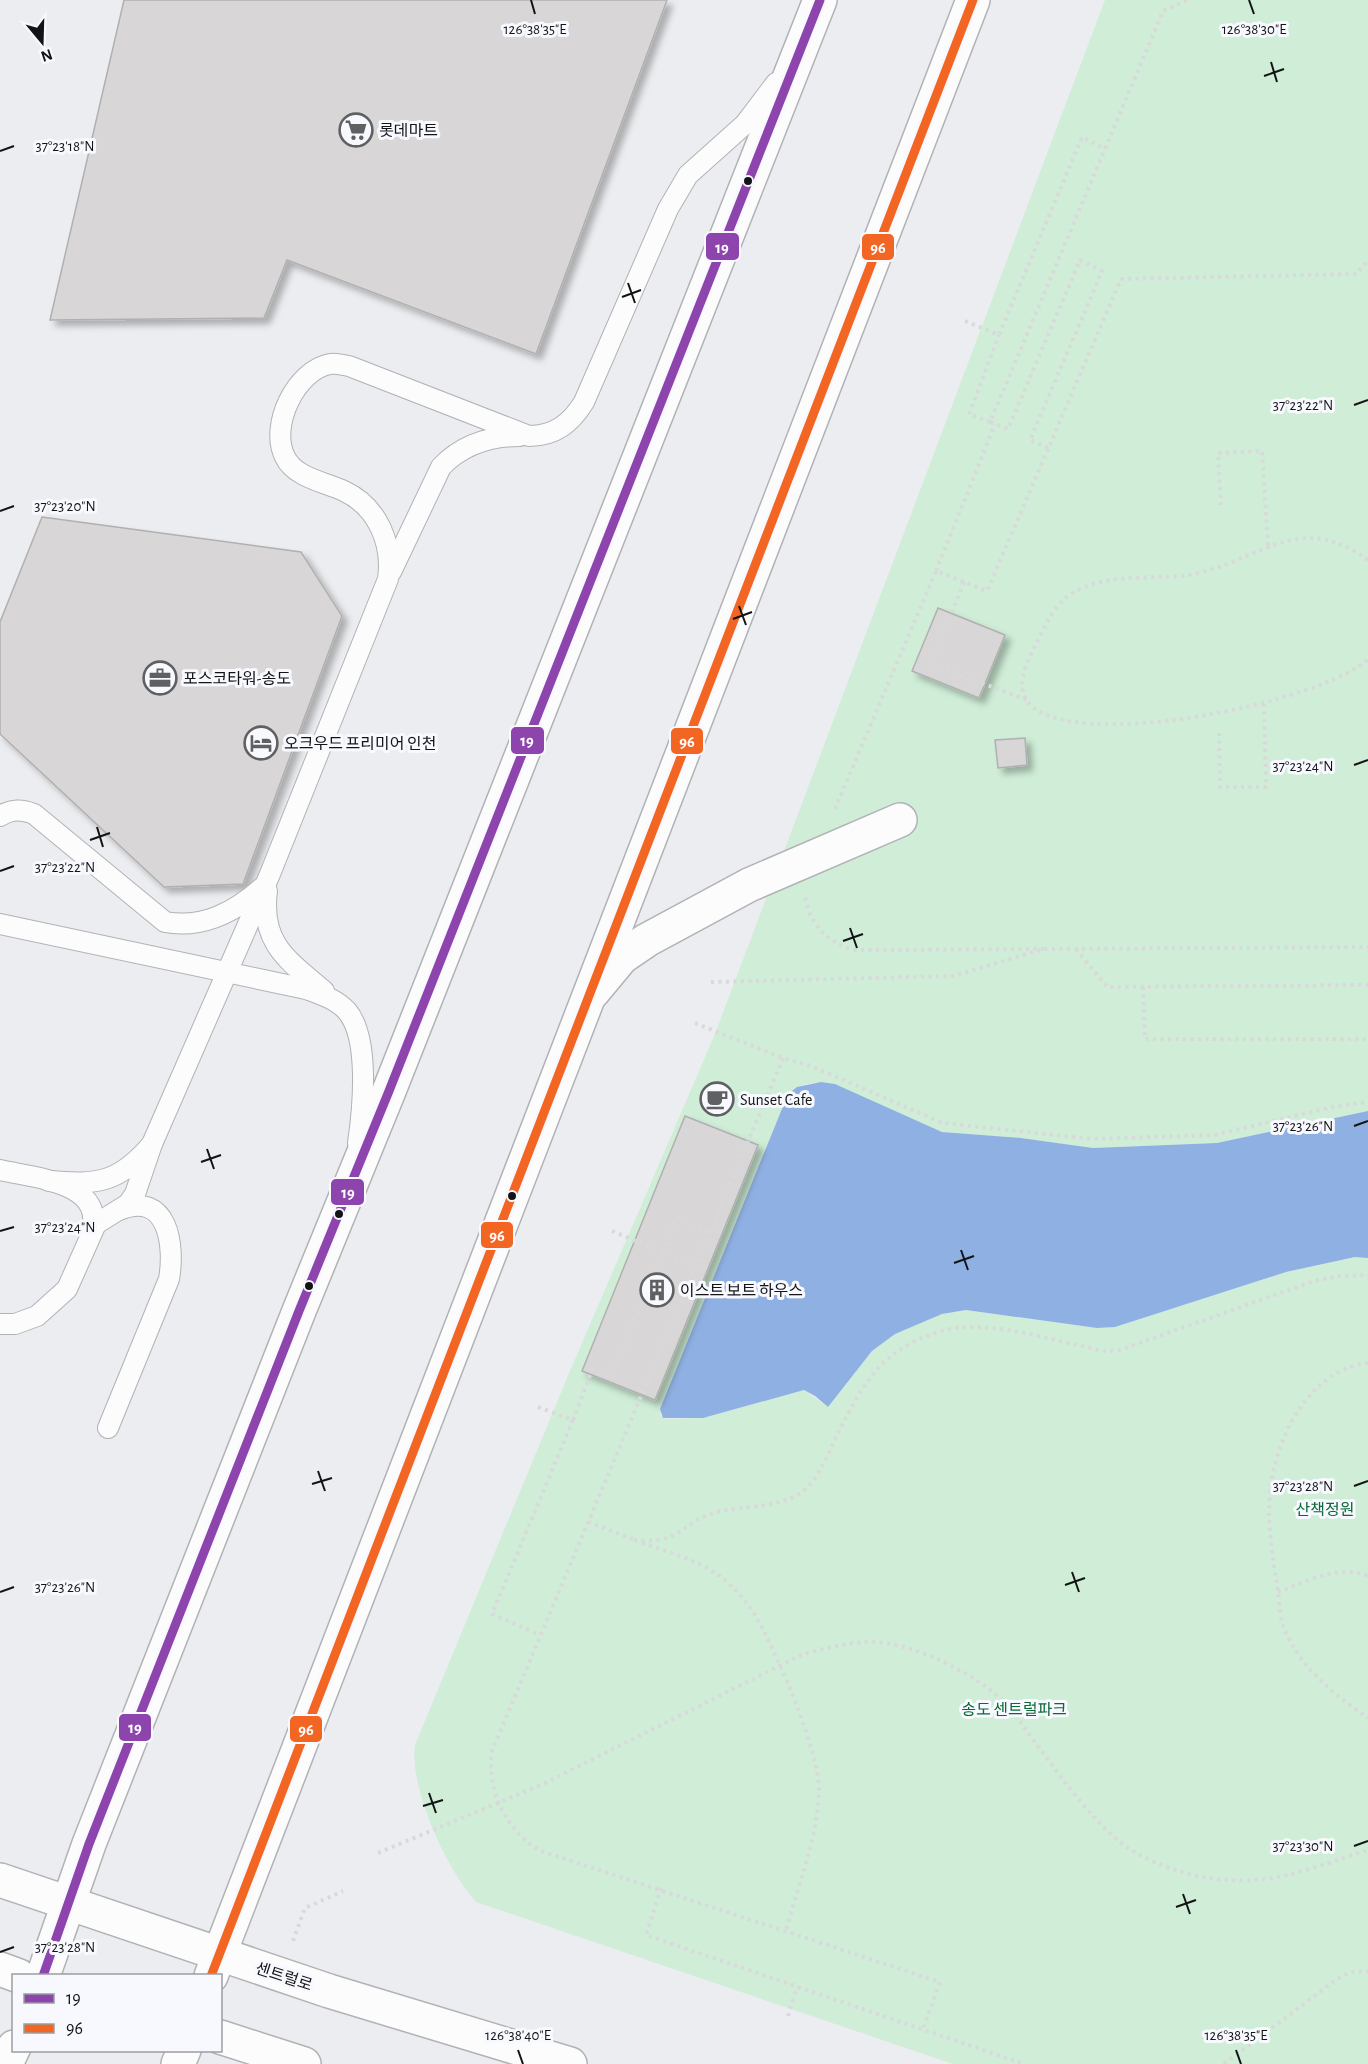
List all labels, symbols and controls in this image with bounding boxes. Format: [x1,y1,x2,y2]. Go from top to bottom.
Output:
north arrow [12,12,72,72]
text: 126°38'35"E [503,22,567,37]
text: 126°38'30"E [1222,22,1286,37]
text: N [39,46,54,65]
supermarket icon: 롯데마트 [338,112,374,148]
place label: 롯데마트 [379,123,438,139]
text: 37°23'18"N [35,139,95,154]
unlabelled marker [742,175,754,187]
line badge: 19 [705,232,740,261]
line badge: 96 [861,233,895,261]
text: 19 [715,240,729,256]
text: 96 [870,240,886,256]
text: 37°23'22"N [1273,398,1333,413]
text: 37°23'20"N [34,499,96,514]
office icon: 포스코타워-송도 [142,660,178,696]
place label: 포스코타워-송도 [183,671,291,687]
hotel icon: 오크우드 프리미어 인천 [243,725,279,761]
line badge: 19 [510,726,545,755]
line badge: 96 [670,727,704,755]
text: 19 [520,733,534,749]
text: 96 [679,734,695,750]
place label: 오크우드 프리미어 인천 [284,735,436,752]
text: 37°23'24"N [1273,759,1333,774]
text: 37°23'22"N [35,860,95,875]
cafe icon: Sunset Cafe [699,1081,735,1117]
place label: Sunset Cafe [740,1092,812,1108]
text: 37°23'26"N [1273,1119,1333,1134]
line badge: 19 [330,1178,365,1206]
text: 19 [341,1185,355,1201]
unlabelled marker [506,1190,518,1202]
unlabelled marker [333,1208,345,1220]
text: 37°23'24"N [35,1220,95,1235]
line badge: 96 [480,1221,514,1249]
text: 96 [489,1228,505,1244]
building icon: 이스트 보트 하우스 [639,1272,675,1308]
unlabelled marker [303,1280,315,1292]
place label: 이스트 보트 하우스 [680,1283,803,1299]
text: 37°23'28"N [1273,1479,1333,1494]
park label: 산책정원 [1296,1502,1354,1518]
text: 37°23'26"N [35,1580,95,1595]
park label: 송도 센트럴파크 [961,1702,1067,1718]
line badge: 19 [118,1713,152,1742]
line badge: 96 [289,1715,323,1743]
text: 19 [128,1720,142,1736]
text: 96 [298,1722,314,1738]
text: 37°23'30"N [1273,1839,1333,1854]
text: 37°23'28"N [35,1940,95,1955]
street label: 센트럴로 [253,1960,314,1994]
legend [12,1974,222,2052]
text: 19 [66,1990,81,2008]
text: 96 [66,2020,83,2038]
text: 126°38'40"E [485,2028,551,2043]
text: 126°38'35"E [1204,2028,1268,2043]

